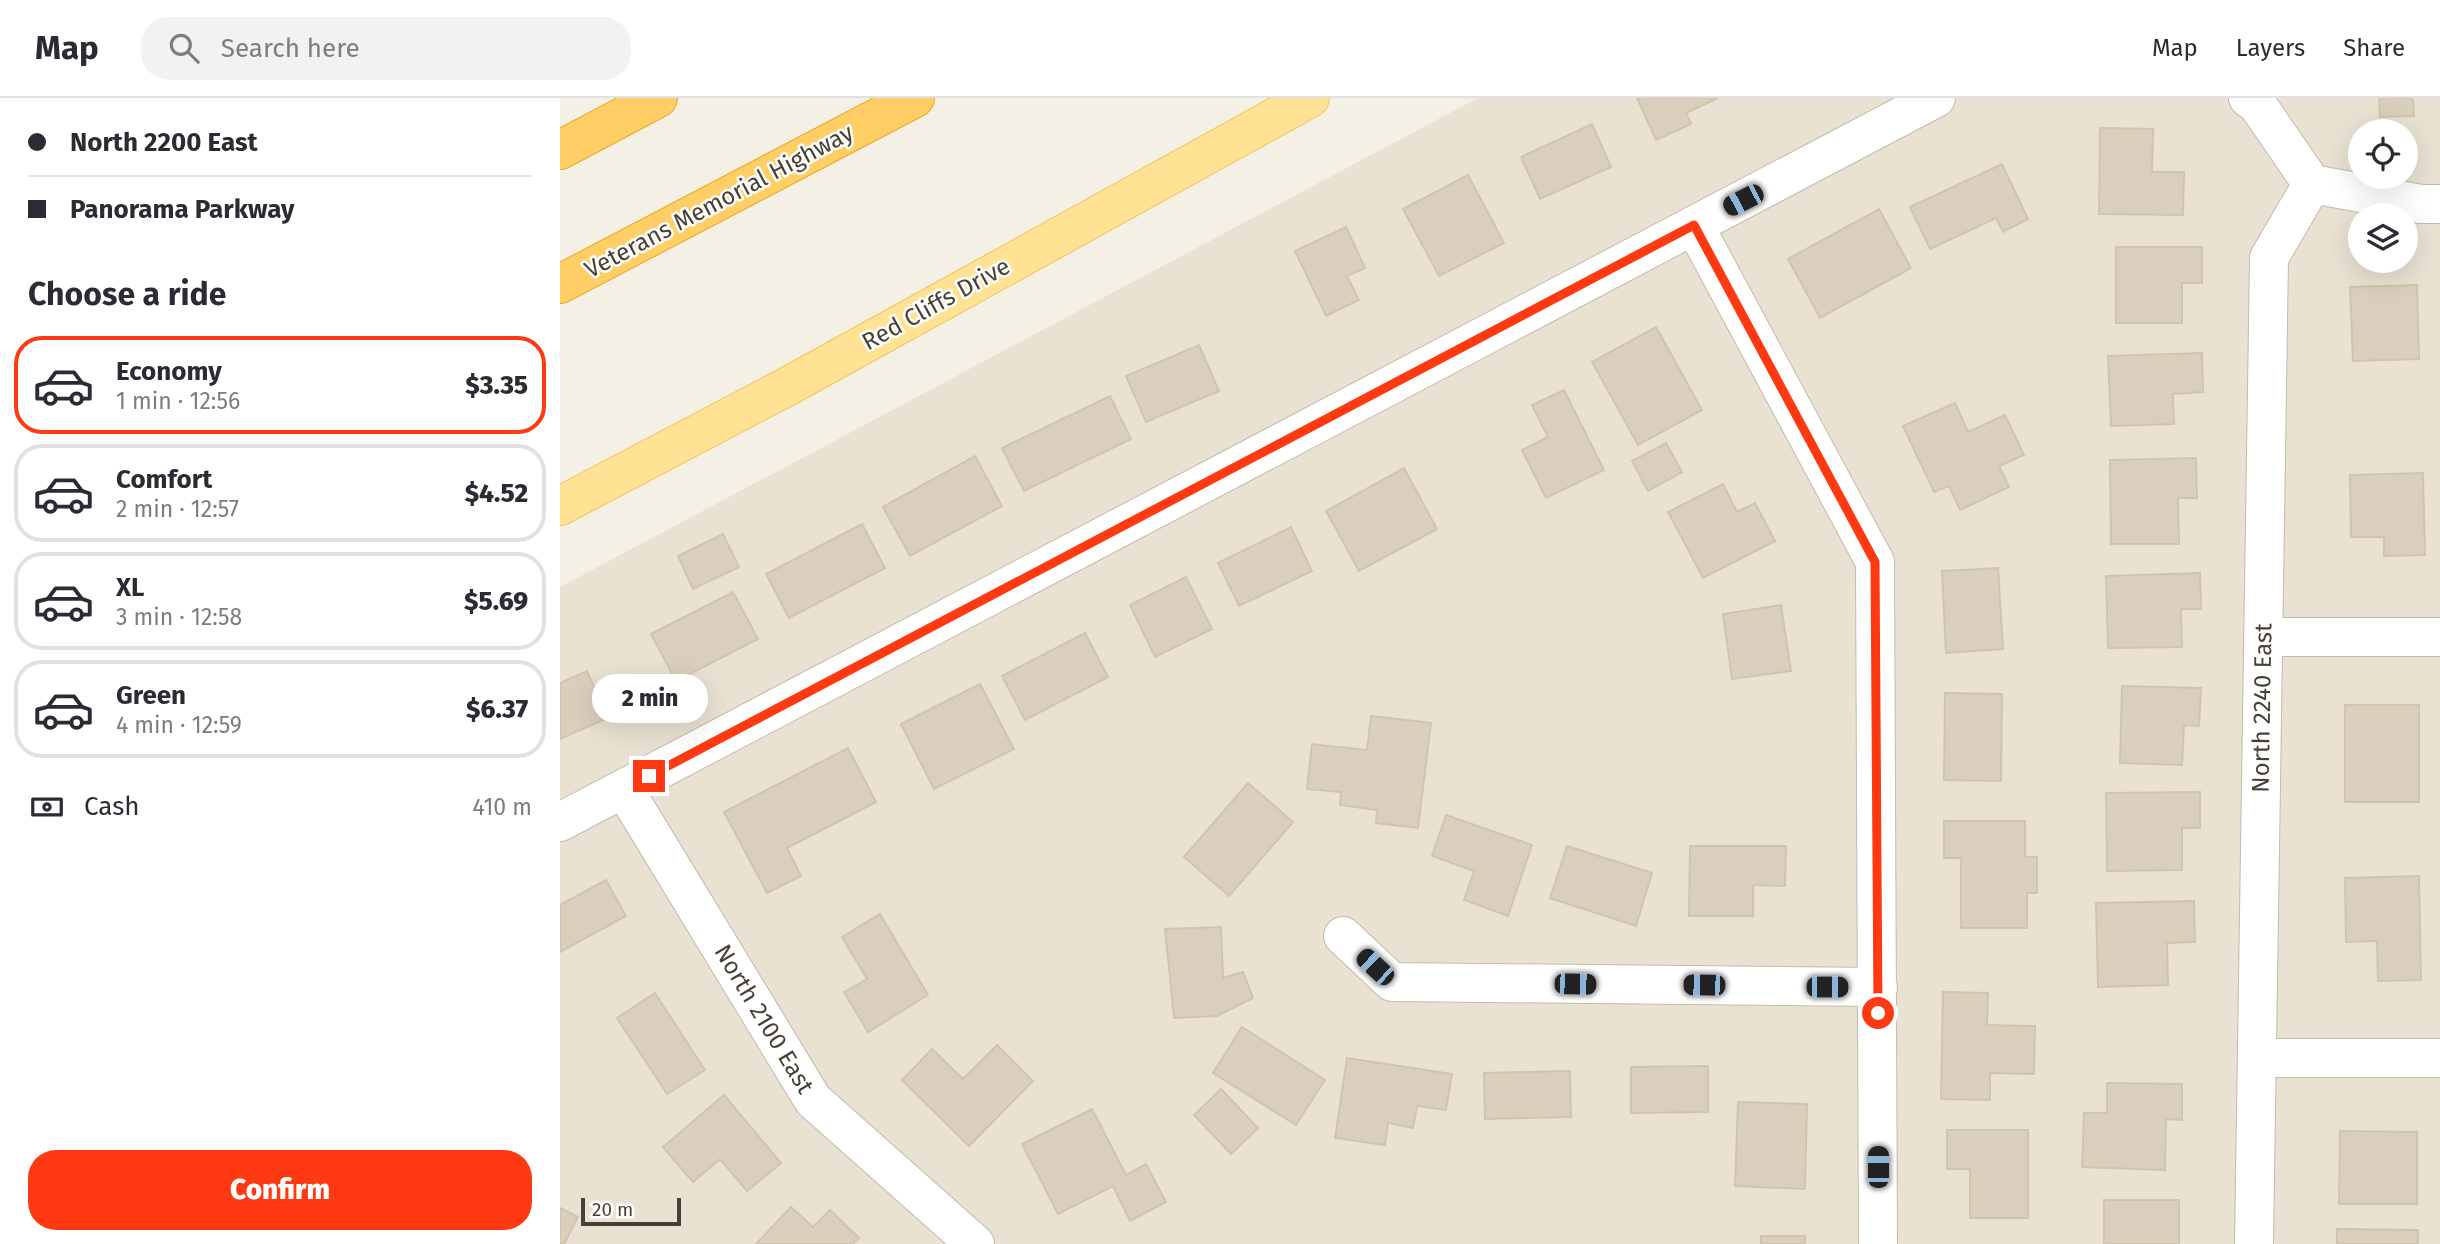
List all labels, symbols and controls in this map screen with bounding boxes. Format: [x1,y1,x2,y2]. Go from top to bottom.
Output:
search box [141,17,631,80]
text: Map [35,28,99,68]
icon: search [165,29,203,67]
text: Search here [221,33,360,64]
text: Map [2152,34,2198,62]
text: Layers [2236,34,2305,62]
text: Share [2343,34,2405,62]
street label: Veterans Memorial Highway [580,118,858,284]
map controls [2348,119,2418,273]
button: locate [2348,119,2418,189]
text: North 2200 East [70,127,258,158]
car [1720,181,1767,219]
text: Panorama Parkway [70,194,295,225]
button: layers [2348,203,2418,273]
street label: Red Cliffs Drive [857,252,1015,356]
text: Choose a ride [28,275,226,313]
icon: car [32,354,95,417]
text: Economy [116,356,222,387]
text: $3.35 [465,370,528,401]
text: 1 min · 12:56 [116,387,240,415]
icon: car [32,462,95,525]
text: Comfort [116,464,212,495]
text: $4.52 [465,478,528,509]
text: 2 min · 12:57 [116,495,239,523]
icon: car [32,570,95,633]
text: XL [116,572,144,603]
text: $5.69 [464,586,528,617]
text: 3 min · 12:58 [116,603,242,631]
street label: North 2240 East [2247,623,2277,793]
callout: 2 min [591,674,707,724]
icon: car [32,678,95,741]
text: Green [116,680,186,711]
text: 2 min [622,684,678,712]
text: $6.37 [466,694,528,725]
text: 4 min · 12:59 [116,711,242,739]
route end [633,760,665,792]
icon: cash [28,788,66,826]
text: Cash [84,791,140,822]
text: 410 m [472,793,532,821]
street label: North 2100 East [709,939,820,1099]
car [1353,945,1398,989]
car [1554,973,1597,995]
car [1683,974,1726,996]
car [1807,977,1849,998]
route start [1862,997,1894,1029]
car [1868,1146,1889,1188]
button: Confirm [28,1150,532,1230]
scale bar [581,1195,681,1227]
text: 20 m [592,1198,633,1221]

